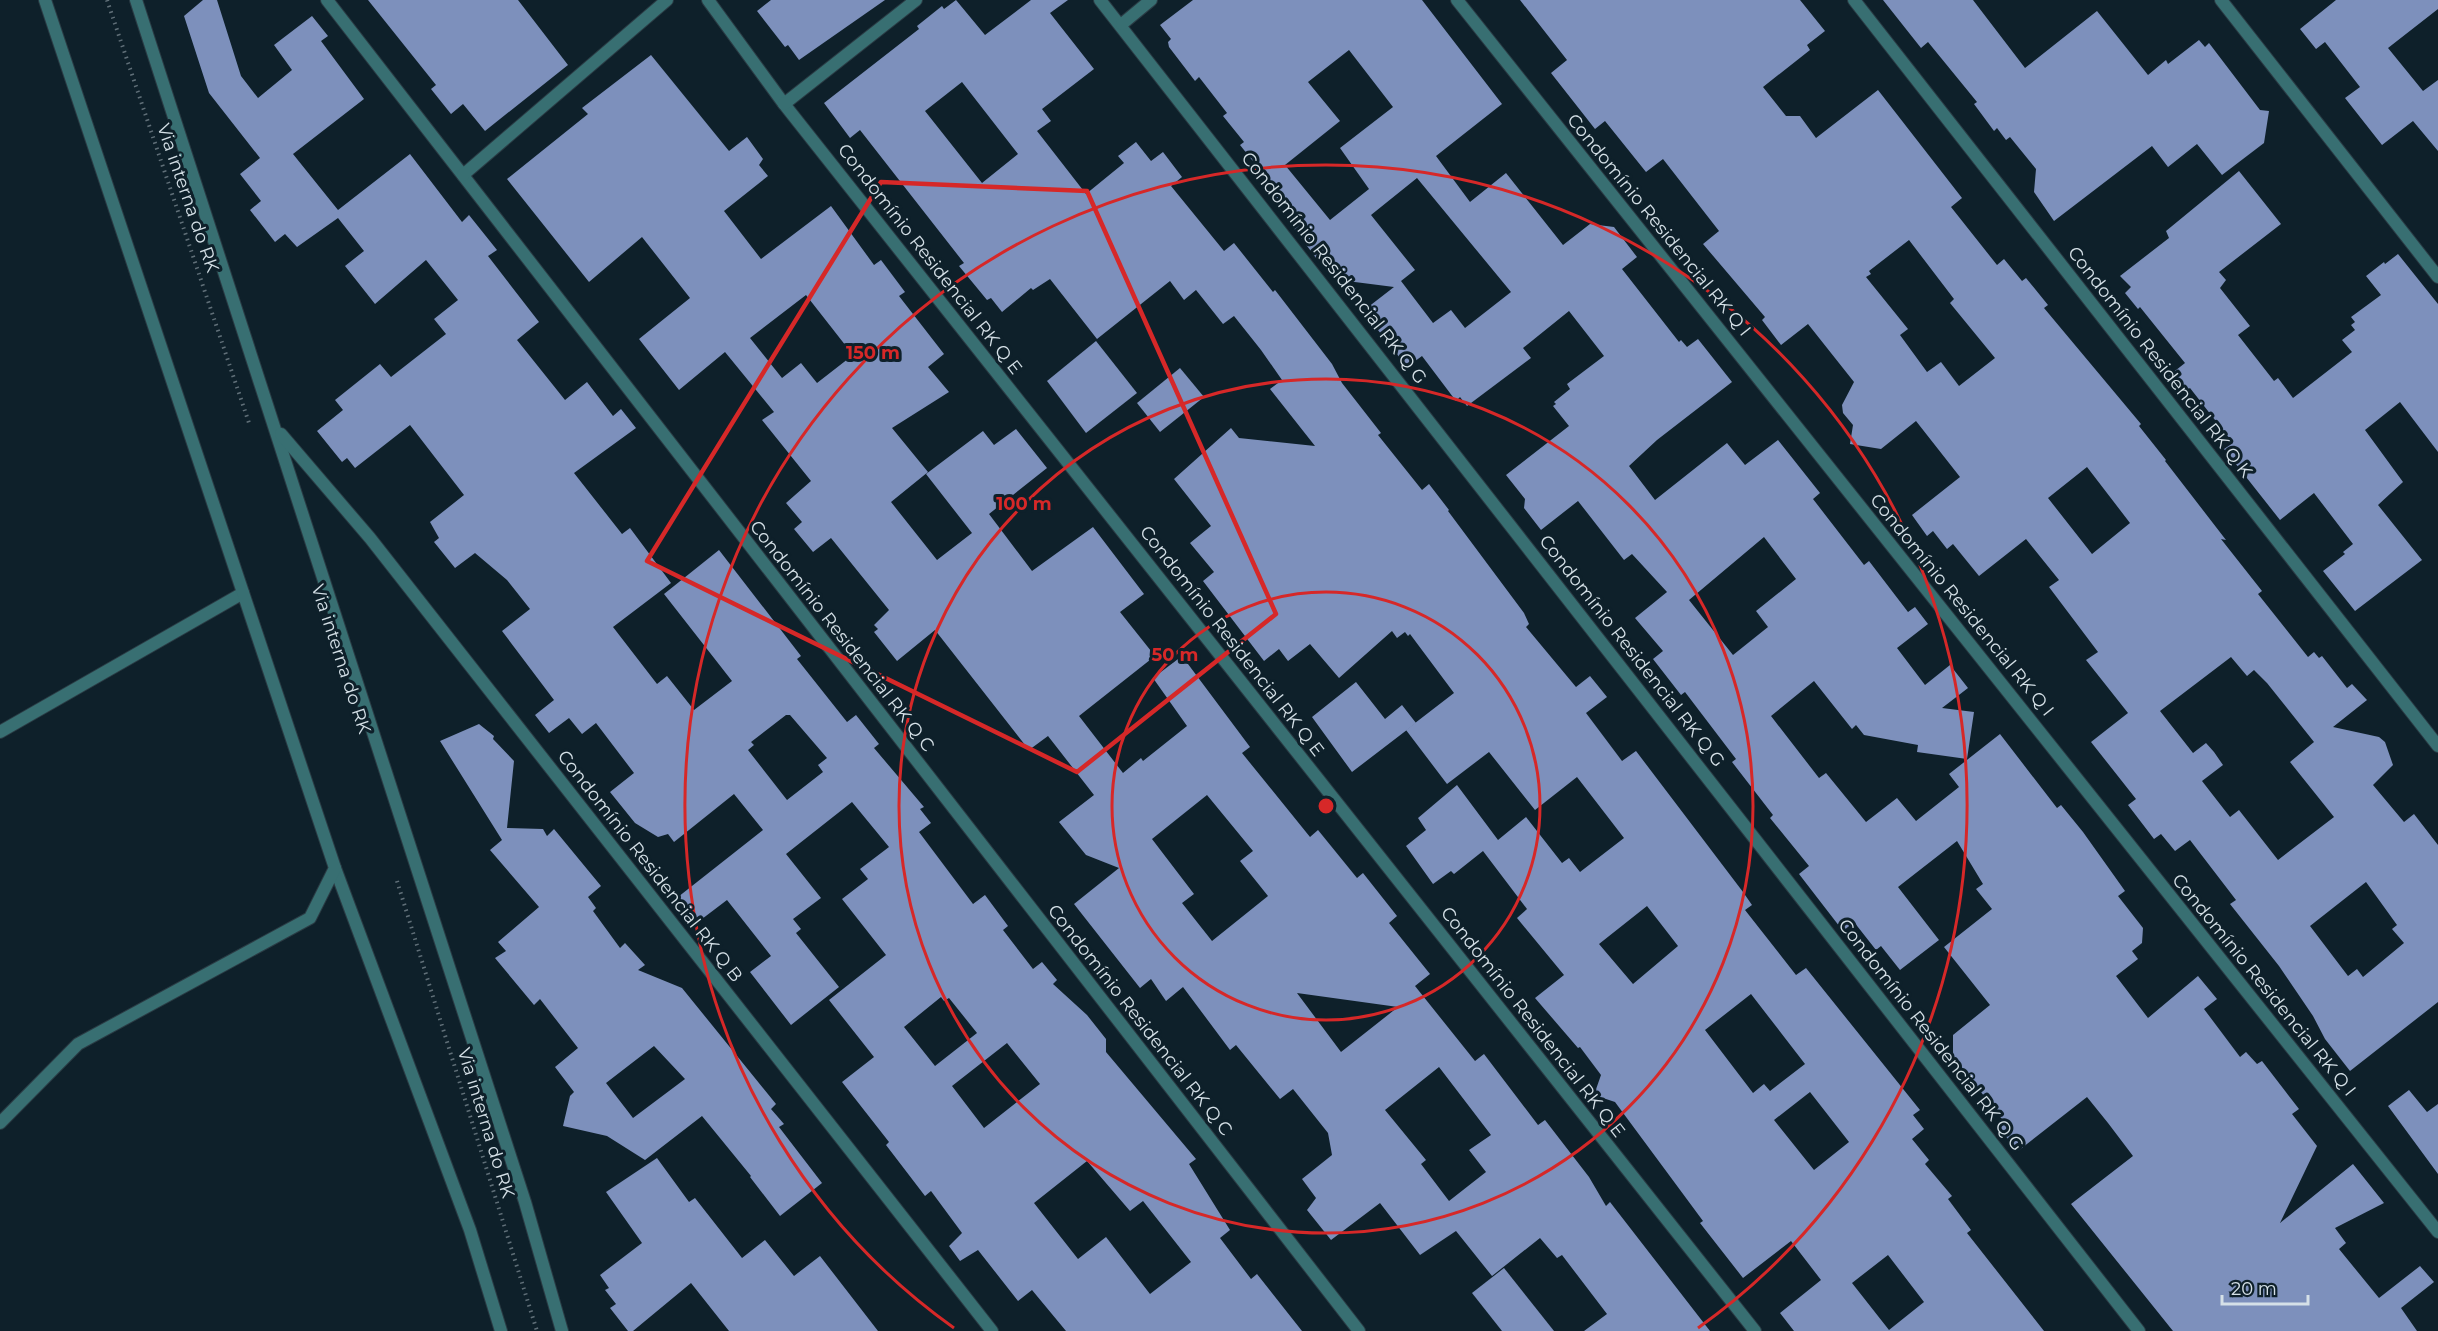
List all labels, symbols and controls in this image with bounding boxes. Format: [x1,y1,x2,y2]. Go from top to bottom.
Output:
street label: Condomínio Residencial RK Q I [1562,109,1756,341]
street label: Via interna do RK [152,121,224,275]
street label: Condomínio Residencial RK Q E [833,139,1027,379]
street label: Condomínio Residencial RK Q G [1237,148,1431,388]
street label: Condomínio Residencial RK Q K [2063,242,2257,482]
text: 150 m [846,342,900,364]
street label: Condomínio Residencial RK Q I [1865,489,2059,721]
text: 100 m [996,493,1052,515]
street label: Condomínio Residencial RK Q C [745,516,939,756]
street label: Condomínio Residencial RK Q E [1135,521,1329,761]
street label: Condomínio Residencial RK Q G [1535,531,1729,771]
street label: Via interna do RK [306,581,376,737]
text: 50 m [1152,644,1198,666]
street label: Condomínio Residencial RK Q B [553,746,747,986]
centre of rings [1316,796,1336,816]
street label: Condomínio Residencial RK Q I [2167,869,2361,1101]
street label: Condomínio Residencial RK Q C [1043,900,1237,1140]
street label: Condomínio Residencial RK Q E [1436,902,1630,1142]
street label: Condomínio Residencial RK Q G [1834,915,2028,1155]
street label: Via interna do RK [453,1045,519,1201]
scale bar [2222,1268,2308,1306]
text: 20 m [2231,1278,2277,1300]

